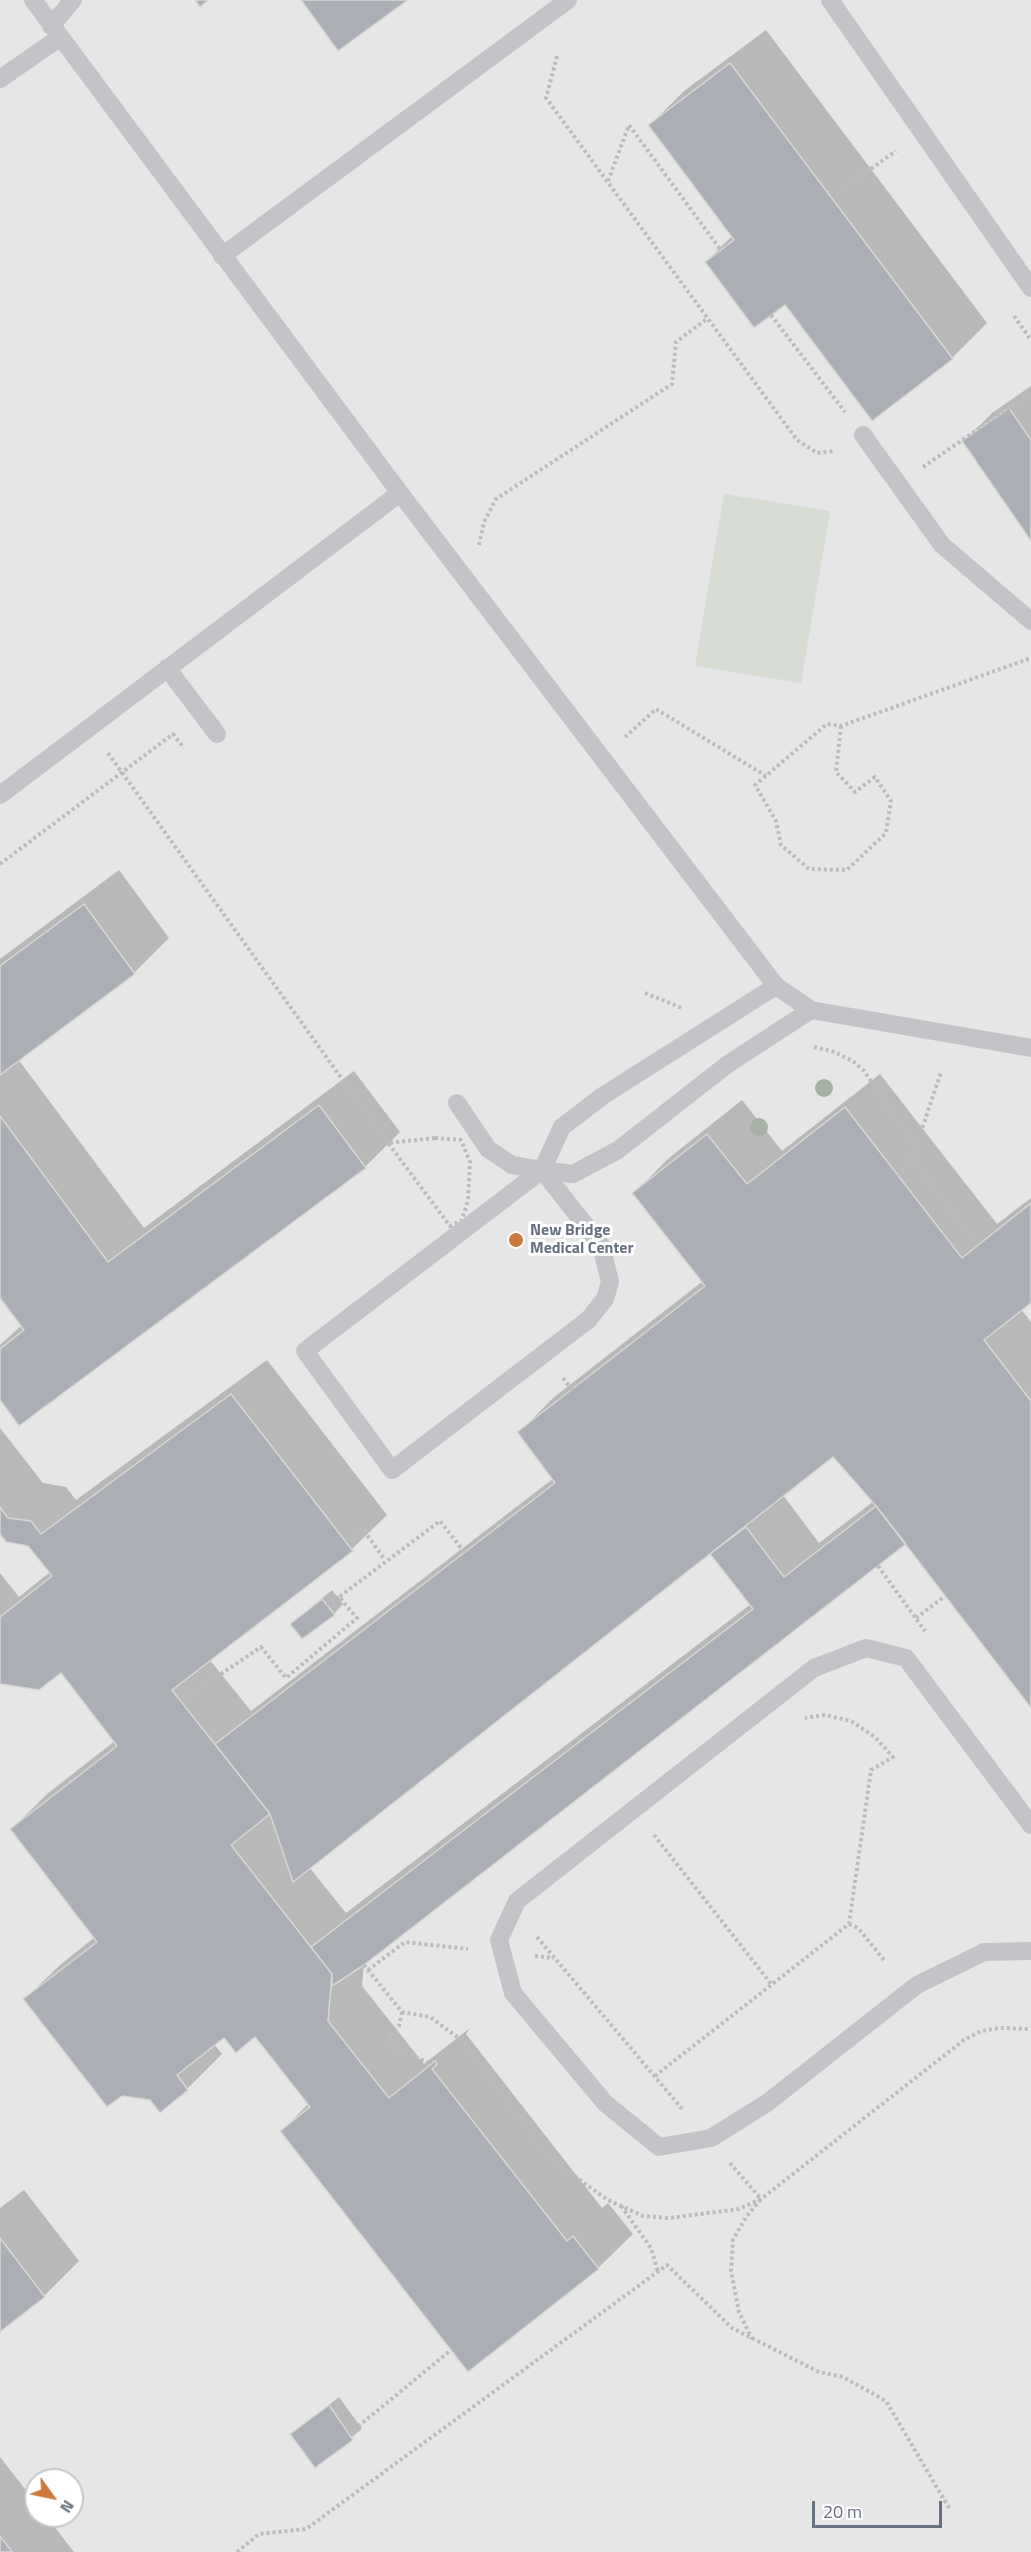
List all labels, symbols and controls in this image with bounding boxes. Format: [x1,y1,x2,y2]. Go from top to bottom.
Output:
place label: New Bridge Medical Center [530,1221,633,1259]
marker: New Bridge Medical Center [507,1231,525,1249]
north arrow [24,2468,84,2528]
scale bar [815,2489,946,2527]
text: N [54,2496,81,2518]
text: 20 m [823,2498,862,2525]

